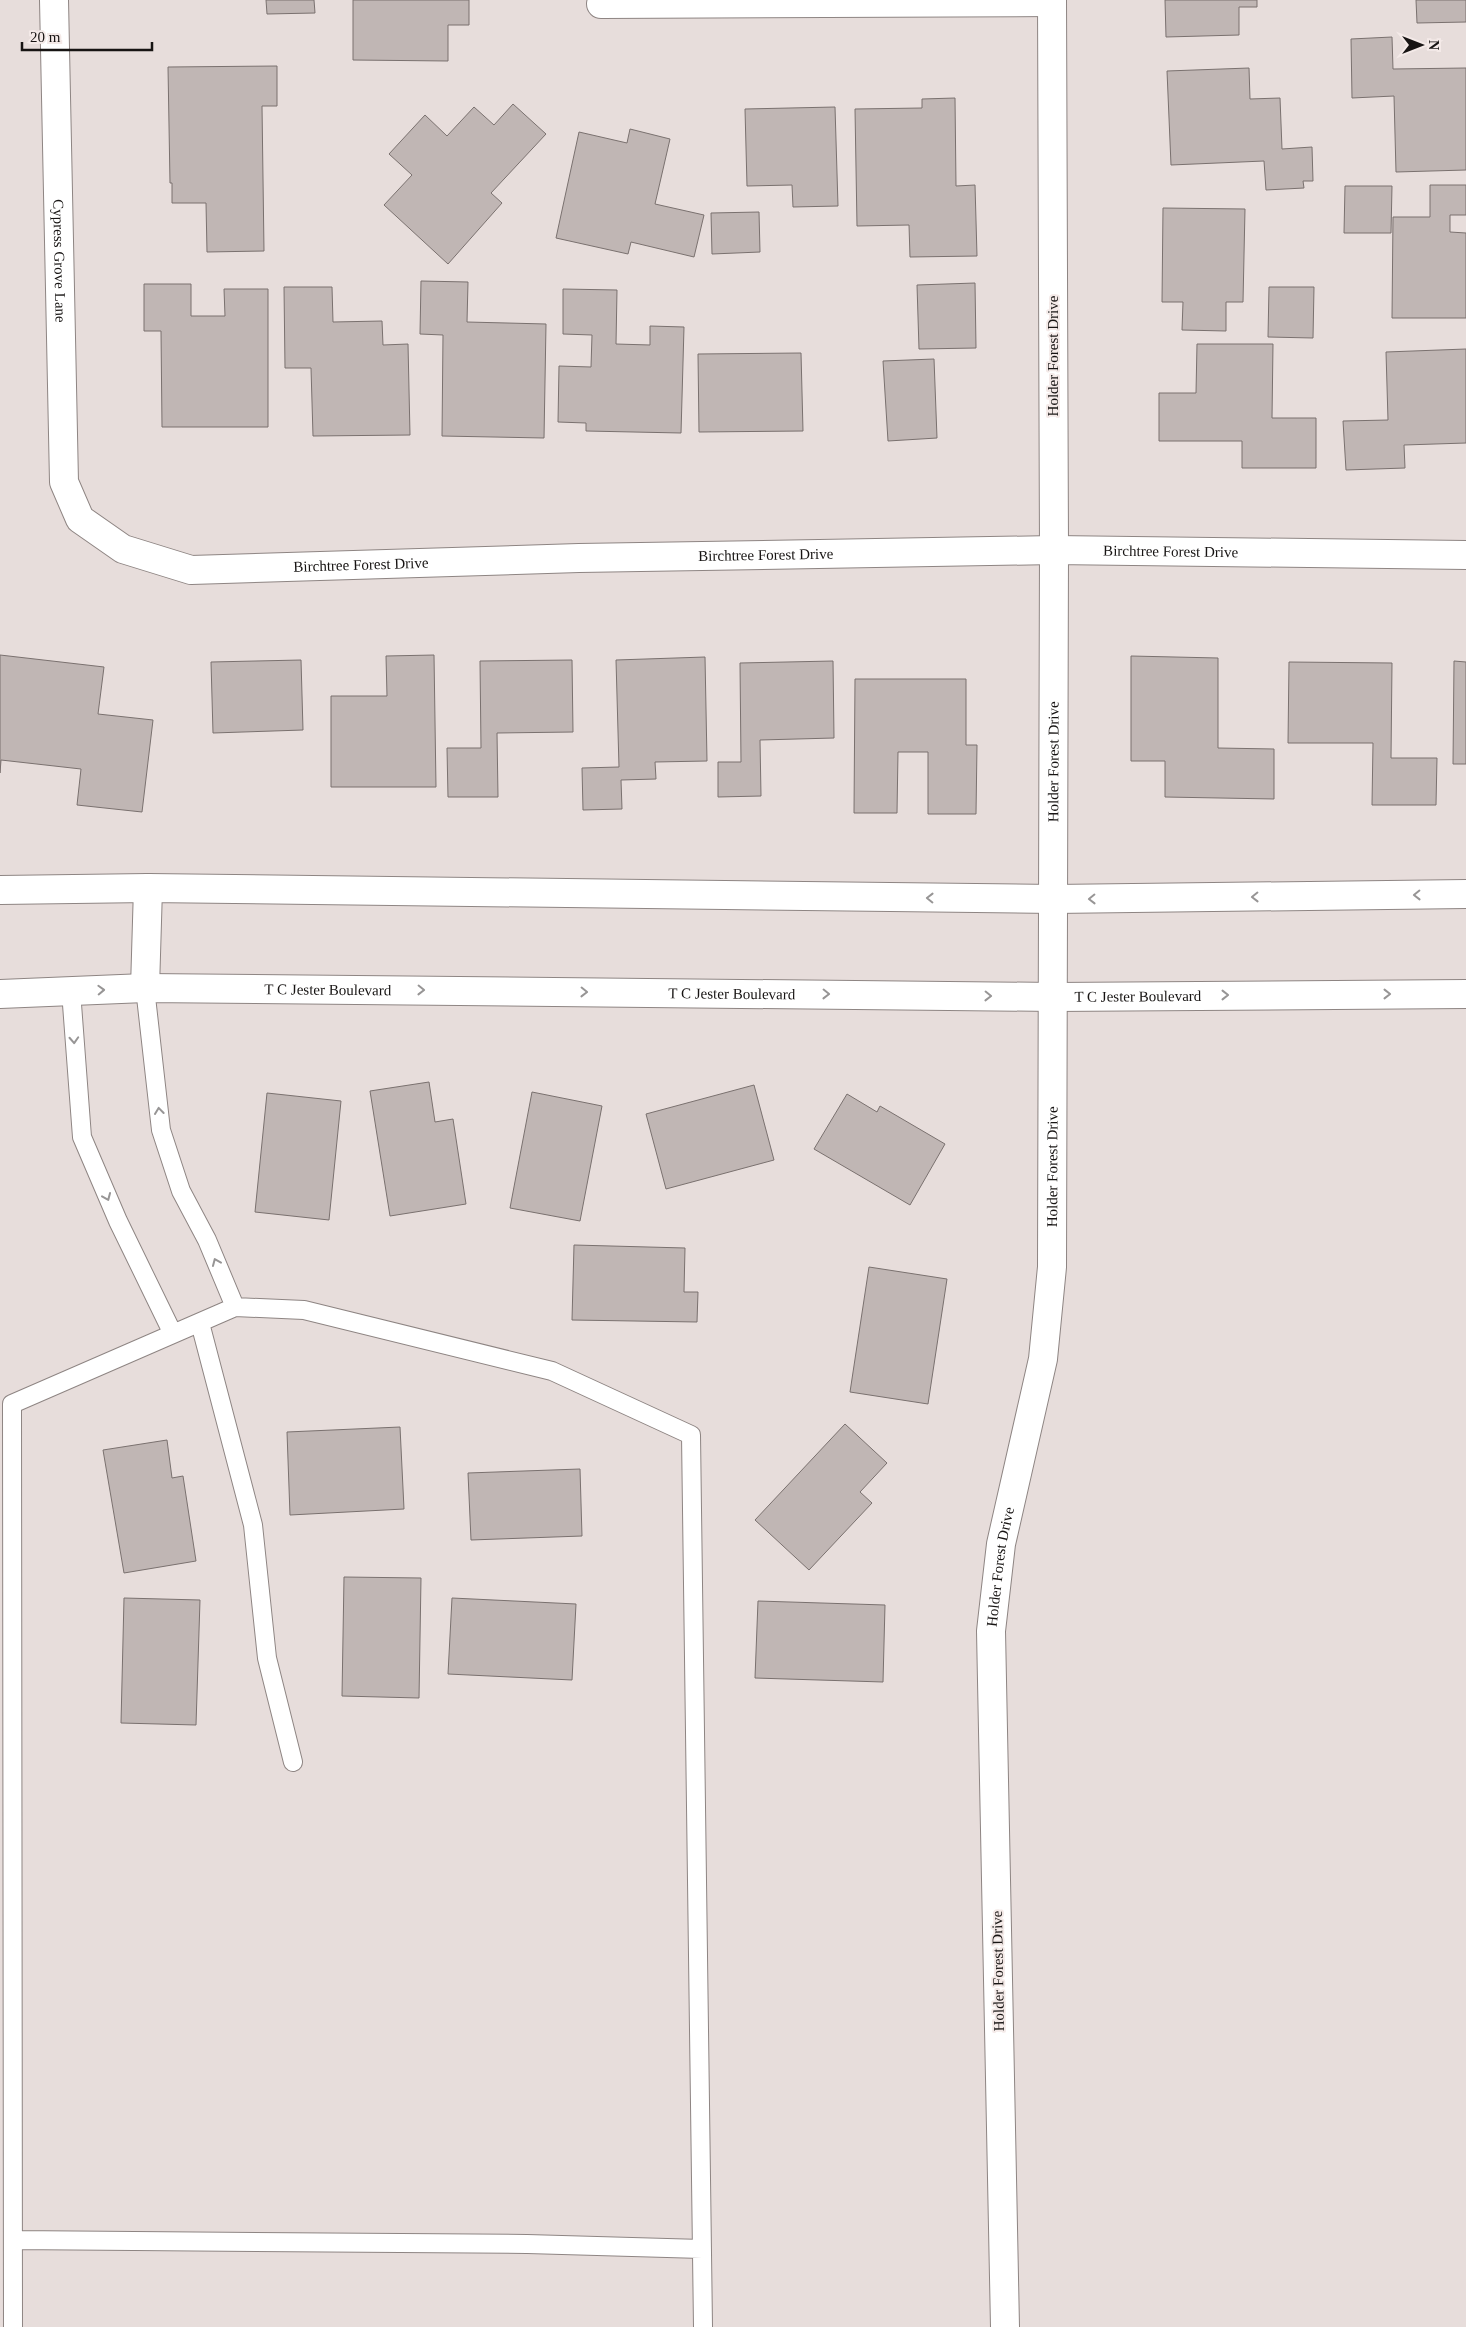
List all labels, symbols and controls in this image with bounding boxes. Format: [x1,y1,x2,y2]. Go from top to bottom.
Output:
scale bar [22,20,152,52]
north arrow [1396,20,1446,70]
text: 20 m [30,29,61,45]
text: N [1426,40,1441,50]
street label: Cypress Grove Lane [50,199,69,323]
street label: Holder Forest Drive [1045,295,1061,416]
street label: Birchtree Forest Drive [1103,543,1239,560]
street label: Birchtree Forest Drive [698,546,834,564]
street label: Birchtree Forest Drive [293,555,429,575]
street label: Holder Forest Drive [1045,701,1062,822]
one-way arrow [1413,890,1421,900]
one-way arrow [1251,892,1258,902]
one-way arrow [926,893,934,903]
one-way arrow [1088,894,1096,904]
street label: T C Jester Boulevard [264,981,392,998]
one-way arrow [97,984,105,995]
one-way arrow [418,985,425,995]
street label: T C Jester Boulevard [668,985,796,1002]
one-way arrow [580,987,588,997]
street label: T C Jester Boulevard [1074,988,1202,1005]
one-way arrow [822,989,830,999]
one-way arrow [1384,989,1392,999]
one-way arrow [1221,990,1229,1001]
one-way arrow [984,991,992,1001]
one-way arrow [68,1036,79,1044]
street label: Holder Forest Drive [1044,1106,1060,1227]
one-way arrow [154,1107,165,1115]
one-way arrow [102,1192,112,1200]
one-way arrow [212,1258,223,1267]
street label: Holder Forest Drive [984,1505,1017,1628]
street label: Holder Forest Drive [989,1910,1007,2032]

